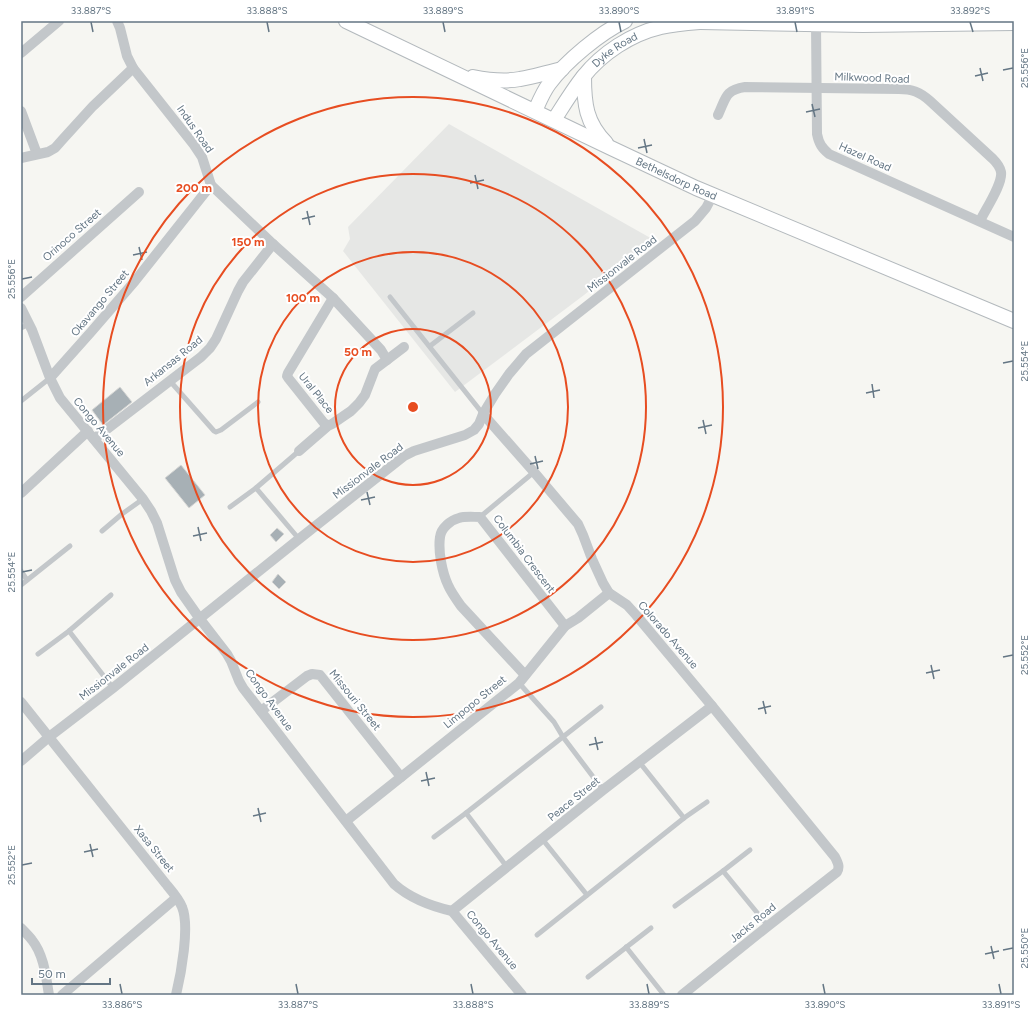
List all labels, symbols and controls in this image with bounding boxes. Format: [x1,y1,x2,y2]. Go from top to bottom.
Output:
text: 33.887°S [71,4,111,17]
text: 33.888°S [246,4,288,17]
text: 33.889°S [423,4,463,17]
text: 33.890°S [599,4,640,17]
text: 33.891°S [776,4,814,17]
text: 33.892°S [950,4,990,17]
street label: Dyke Road [589,29,639,70]
text: 25.556°E [1018,48,1031,88]
street label: Milkwood Road [834,70,910,86]
street label: Indus Road [174,103,216,155]
street label: Hazel Road [837,140,893,174]
street label: Bethelsdorp Road [634,154,719,203]
text: 200 m [176,181,212,195]
street label: Orinoco Street [40,206,104,264]
street label: Missionvale Road [585,233,659,295]
text: 150 m [231,235,265,249]
text: 25.556°E [5,259,18,299]
street label: Okavango Street [68,267,132,339]
text: 100 m [286,291,320,305]
street label: Arkansas Road [141,333,205,389]
text: 25.554°E [1018,341,1031,381]
text: 50 m [344,345,372,359]
street label: Ural Place [296,370,336,416]
street label: Congo Avenue [70,395,128,459]
centre of rings [406,400,420,414]
street label: Missionvale Road [330,440,406,502]
street label: Columbia Crescent [490,512,558,596]
text: 25.554°E [5,552,18,592]
street label: Colorado Avenue [635,599,701,671]
text: 25.552°E [1018,635,1031,675]
street label: Missionvale Road [77,641,151,703]
street label: Congo Avenue [242,667,296,733]
street label: Missouri Street [327,667,383,733]
street label: Limpopo Street [441,673,509,731]
street label: Peace Street [545,774,603,824]
street label: Xasa Street [131,823,177,875]
text: 25.552°E [5,845,18,885]
street label: Jacks Road [727,900,779,946]
street label: Congo Avenue [463,908,521,972]
text: 25.550°E [1018,927,1031,968]
scale bar [32,960,110,986]
text: 50 m [38,967,66,981]
text: 33.886°S [102,998,142,1011]
text: 33.887°S [278,998,318,1011]
text: 33.888°S [452,998,494,1011]
text: 33.889°S [629,998,669,1011]
text: 33.890°S [805,998,846,1011]
text: 33.891°S [982,998,1020,1011]

